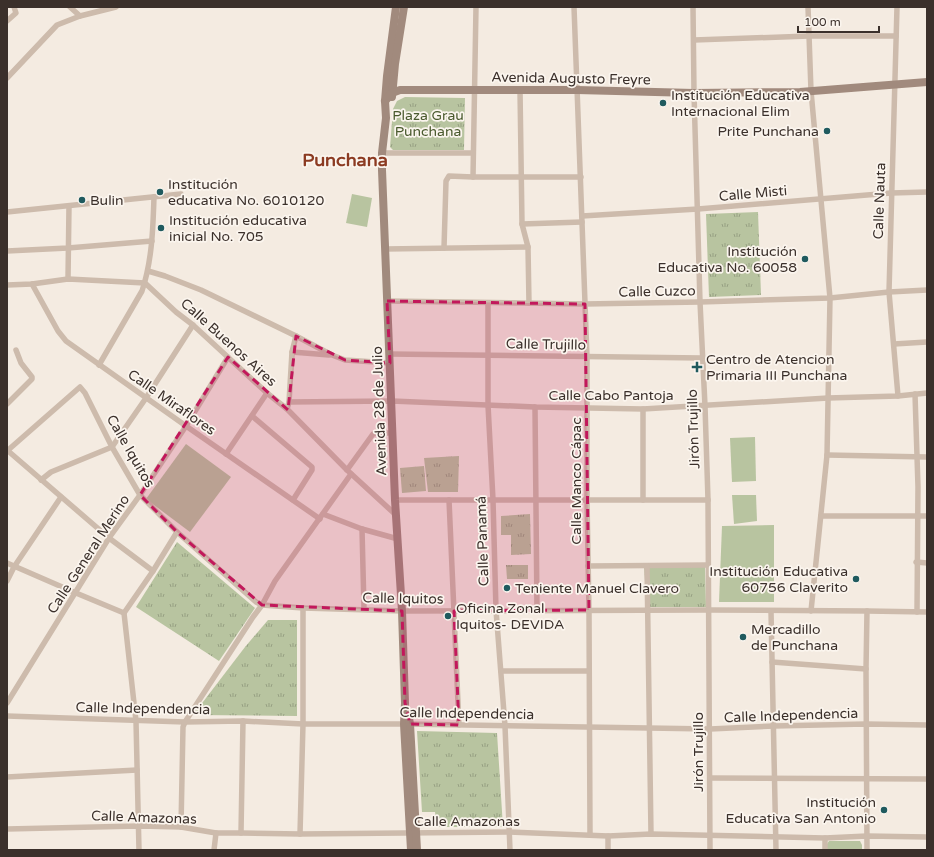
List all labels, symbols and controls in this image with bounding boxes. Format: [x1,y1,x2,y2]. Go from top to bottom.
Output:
scale bar [798,8,879,34]
text: 100 m [804,15,841,29]
street label: Avenida Augusto Freyre [491,69,651,88]
place label: Institución Educativa Internacional Elim [671,87,810,120]
marker: Institución Educativa Internacional Elim [658,98,668,108]
park label: Plaza Grau Punchana [392,107,464,140]
place label: Prite Punchana [717,123,819,140]
marker: Prite Punchana [822,126,832,136]
district label: Punchana [302,149,388,171]
street label: Calle Nauta [870,162,889,240]
place label: Institución educativa No. 6010120 [168,176,325,209]
street label: Calle Misti [718,182,788,205]
marker: Institución educativa No. 6010120 [155,187,165,197]
place label: Bulin [90,192,124,209]
marker: Bulin [77,195,87,205]
place label: Institución educativa inicial No. 705 [169,212,307,245]
marker: Institución educativa inicial No. 705 [156,223,166,233]
place label: Institución Educativa No. 60058 [657,243,797,276]
marker: Institución Educativa No. 60058 [800,254,810,264]
street label: Calle Cuzco [618,282,696,301]
street label: Calle Buenos Aires [177,295,280,390]
street label: Calle Trujillo [506,335,586,354]
street label: Avenida 28 de Julio [369,346,390,476]
place label: Centro de Atencion Primaria III Punchana [706,351,847,384]
marker: Centro de Atencion Primaria III Punchana [691,361,703,373]
street label: Calle Miraflores [125,366,219,439]
street label: Calle Cabo Pantoja [548,387,674,404]
street label: Jirón Trujillo [684,389,703,469]
street label: Calle Iquitos [103,412,158,491]
street label: Calle Manco Cápac [568,417,585,545]
street label: Calle General Merino [44,492,133,617]
street label: Calle Panamá [472,496,493,586]
place label: Institución Educativa 60756 Claverito [709,563,848,596]
marker: Institución Educativa 60756 Claverito [851,574,861,584]
place label: Teniente Manuel Clavero [515,580,679,597]
marker: Teniente Manuel Clavero [502,583,512,593]
street label: Calle Iquitos [362,589,444,608]
place label: Oficina Zonal Iquitos- DEVIDA [456,600,564,633]
marker: Oficina Zonal Iquitos- DEVIDA [443,611,453,621]
place label: Mercadillo de Punchana [751,621,838,654]
marker: Mercadillo de Punchana [738,632,748,642]
street label: Calle Independencia [76,699,210,718]
street label: Calle Independencia [400,704,534,723]
street label: Calle Independencia [723,705,859,726]
street label: Jirón Trujillo [690,712,707,792]
place label: Institución Educativa San Antonio [725,794,876,827]
marker: Institución Educativa San Antonio [879,805,889,815]
street label: Calle Amazonas [91,807,197,828]
street label: Calle Amazonas [414,813,520,830]

